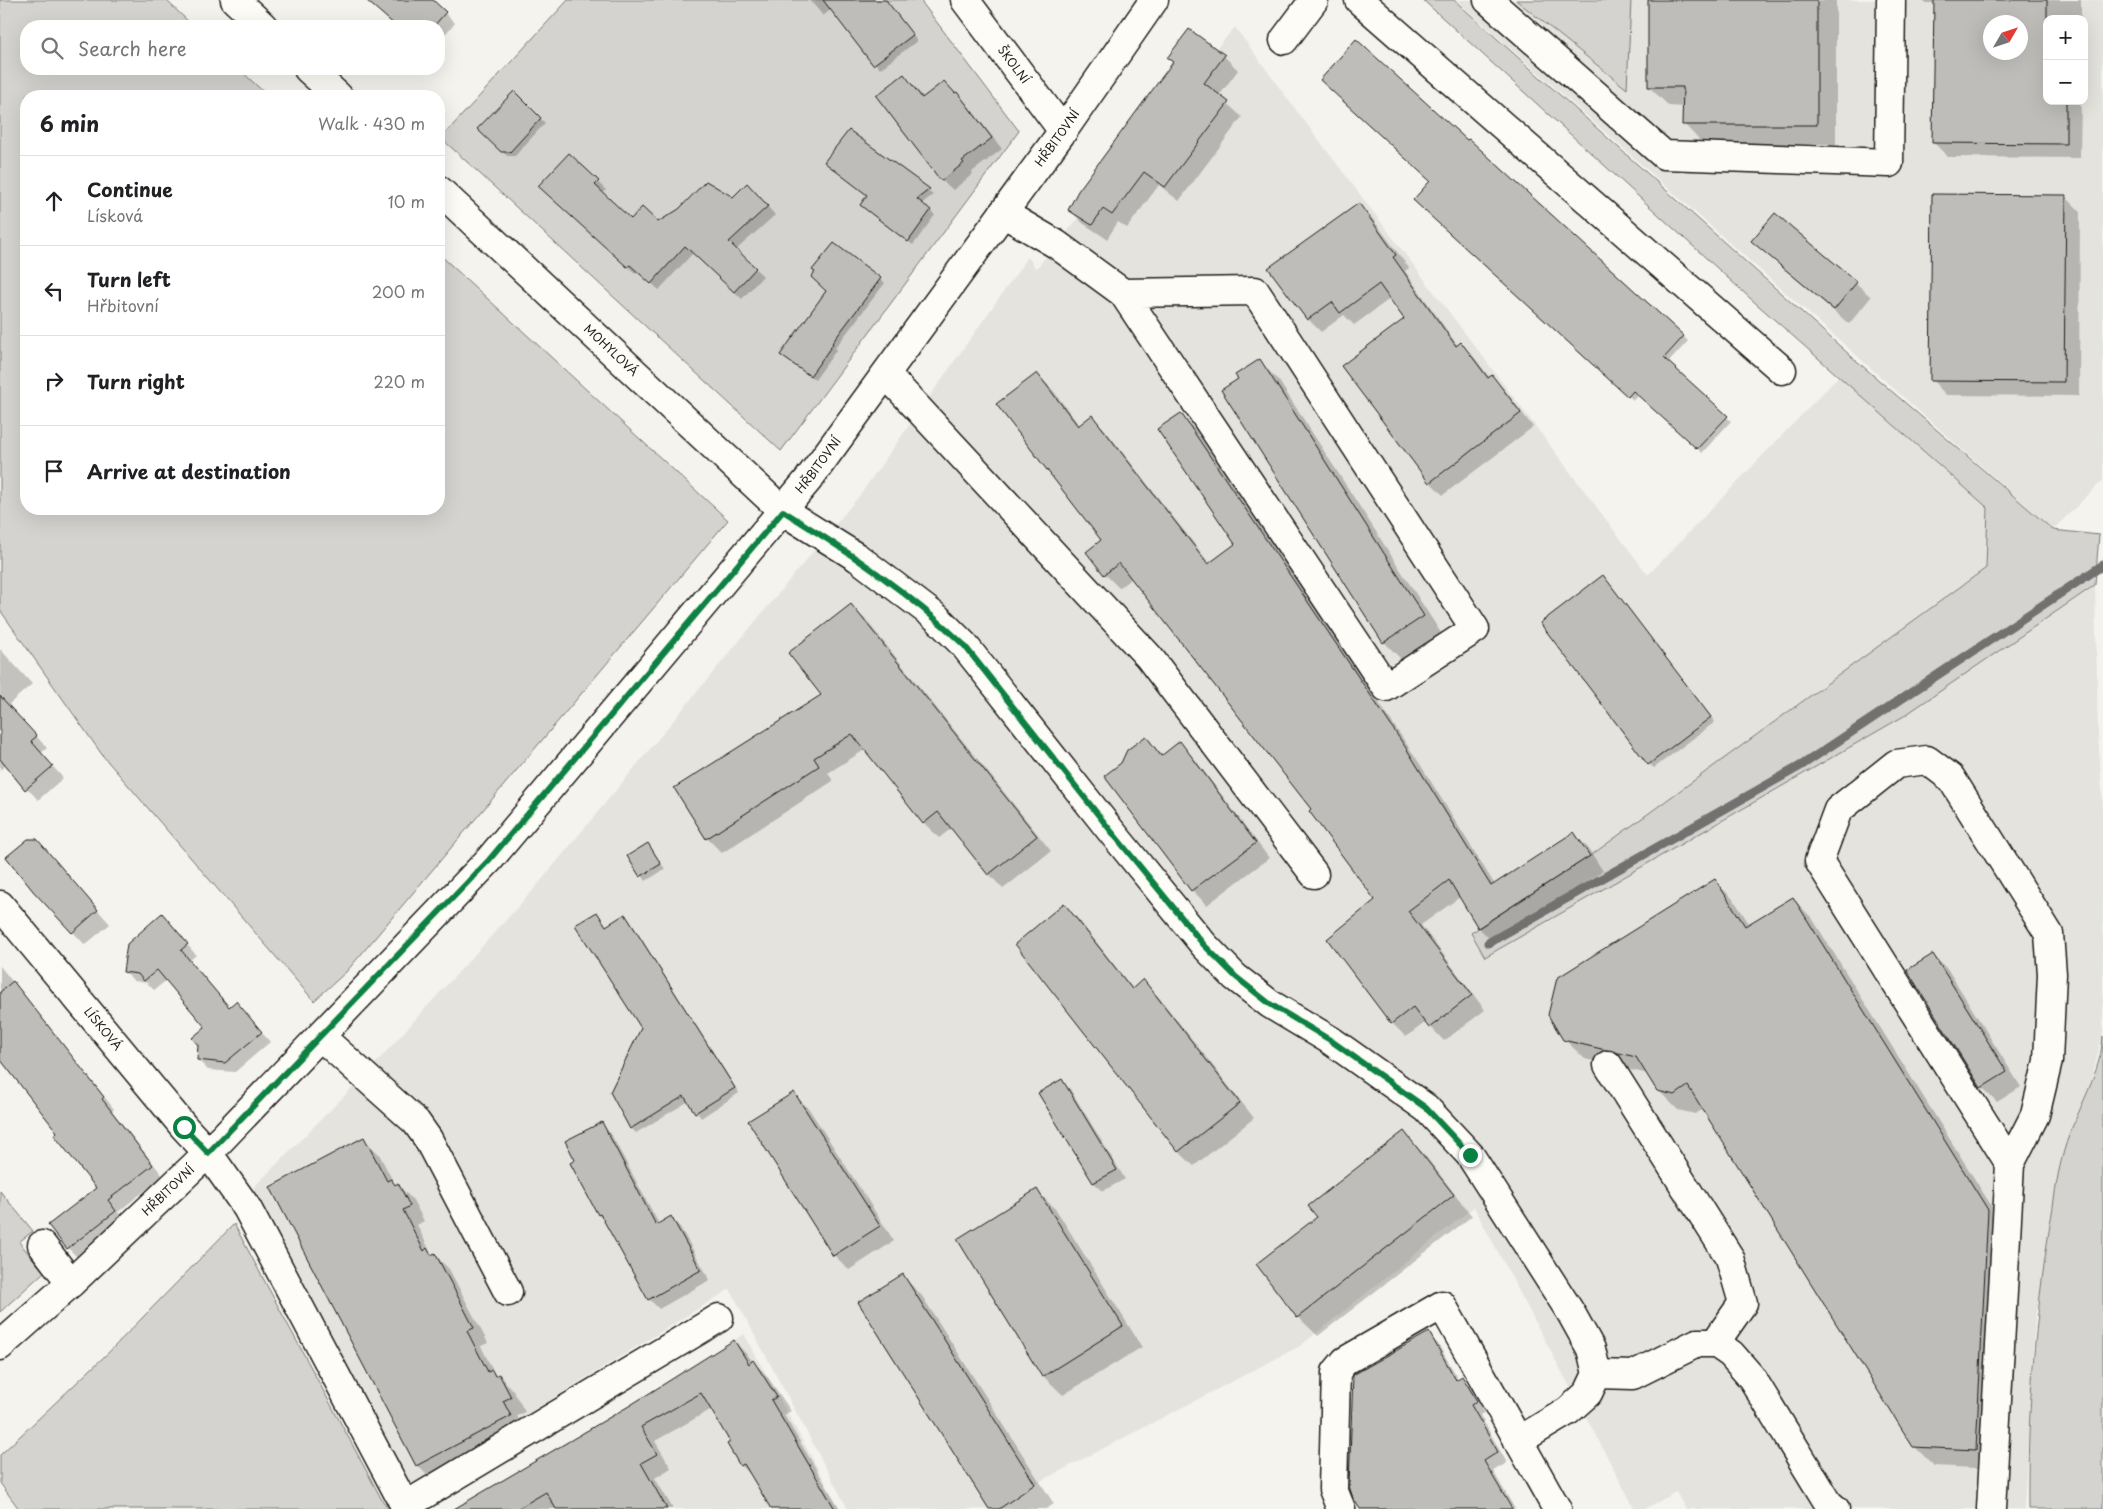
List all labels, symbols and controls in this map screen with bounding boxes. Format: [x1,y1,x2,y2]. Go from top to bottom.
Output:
north arrow [1983,15,2028,60]
map controls [2043,15,2088,105]
button: + [2043,15,2088,60]
search box [20,20,445,75]
icon: search [38,34,66,62]
text: Search here [78,34,187,62]
street label: ŠKOLNÍ [994,41,1035,87]
button: − [2043,60,2088,105]
street label: HŘBITOVNÍ [1030,105,1083,170]
text: 6 min [40,107,99,139]
text: Walk · 430 m [318,111,425,135]
text: Continue [87,175,173,203]
icon: ahead [40,187,68,215]
text: 10 m [388,189,425,213]
text: Lísková [87,203,143,227]
text: Turn left [87,265,171,293]
icon: left [40,277,68,305]
text: 200 m [372,279,425,303]
text: Hřbitovní [87,293,159,317]
street label: MOHYLOVÁ [580,320,643,380]
icon: right [40,367,68,395]
text: Turn right [87,367,185,395]
text: 220 m [374,369,425,393]
street label: HŘBITOVNÍ [791,433,845,497]
icon: arrive [40,457,68,485]
text: Arrive at destination [87,457,291,485]
street label: LÍSKOVÁ [80,1003,127,1054]
route start [173,1116,196,1139]
route end [1459,1144,1482,1167]
street label: HŘBITOVNÍ [137,1160,198,1219]

